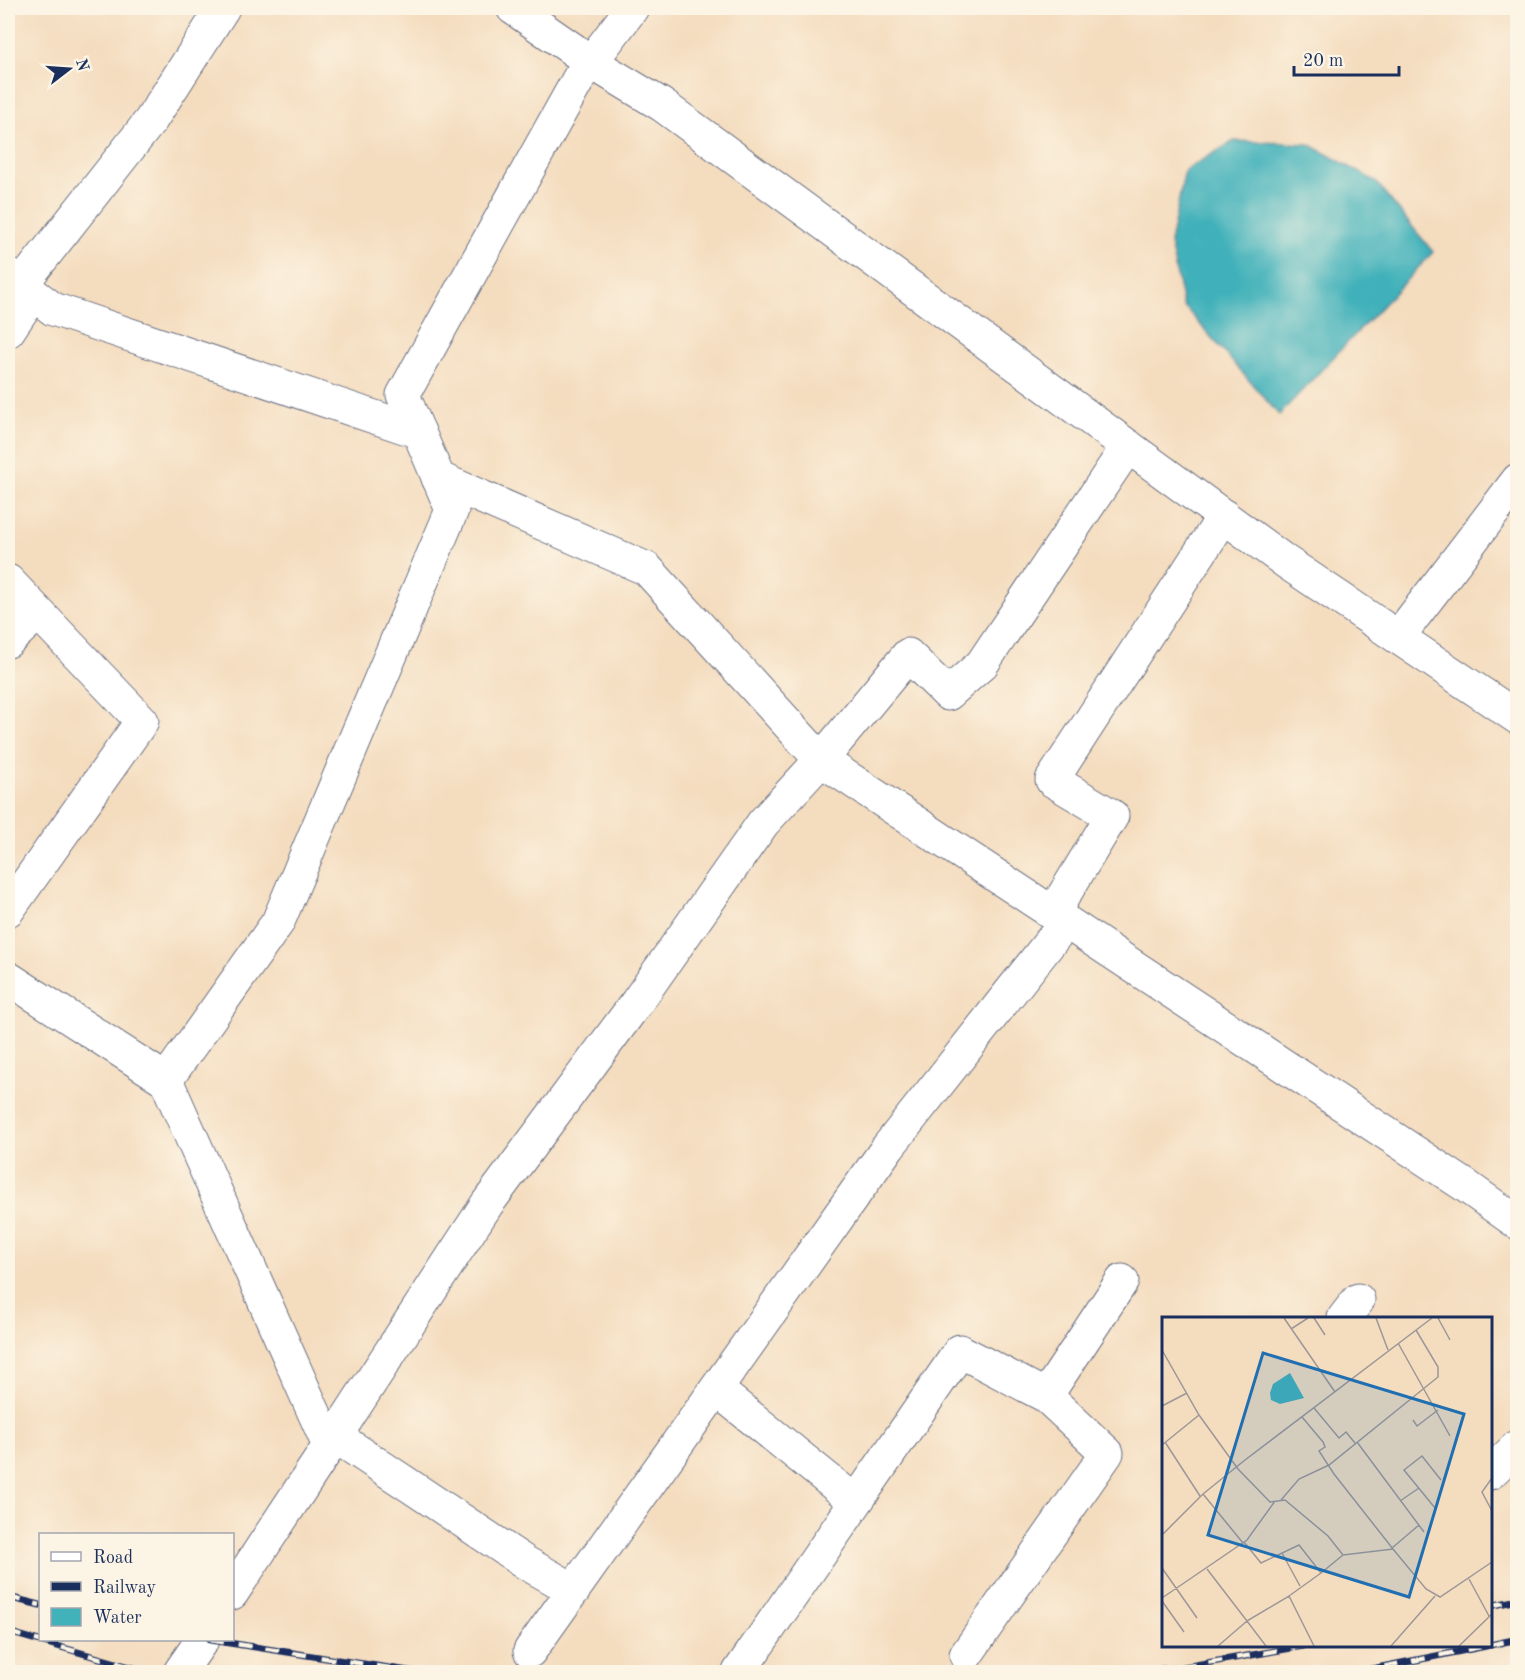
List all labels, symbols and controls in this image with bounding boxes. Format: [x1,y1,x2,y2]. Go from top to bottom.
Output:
north arrow [39,39,99,99]
scale bar [1294,39,1399,77]
text: 20 m [1303,52,1343,70]
text: N [72,57,91,74]
inset map [1162,1317,1492,1647]
legend [39,1533,234,1641]
text: Road [93,1549,133,1567]
text: Railway [93,1579,156,1597]
text: Water [93,1609,142,1627]

